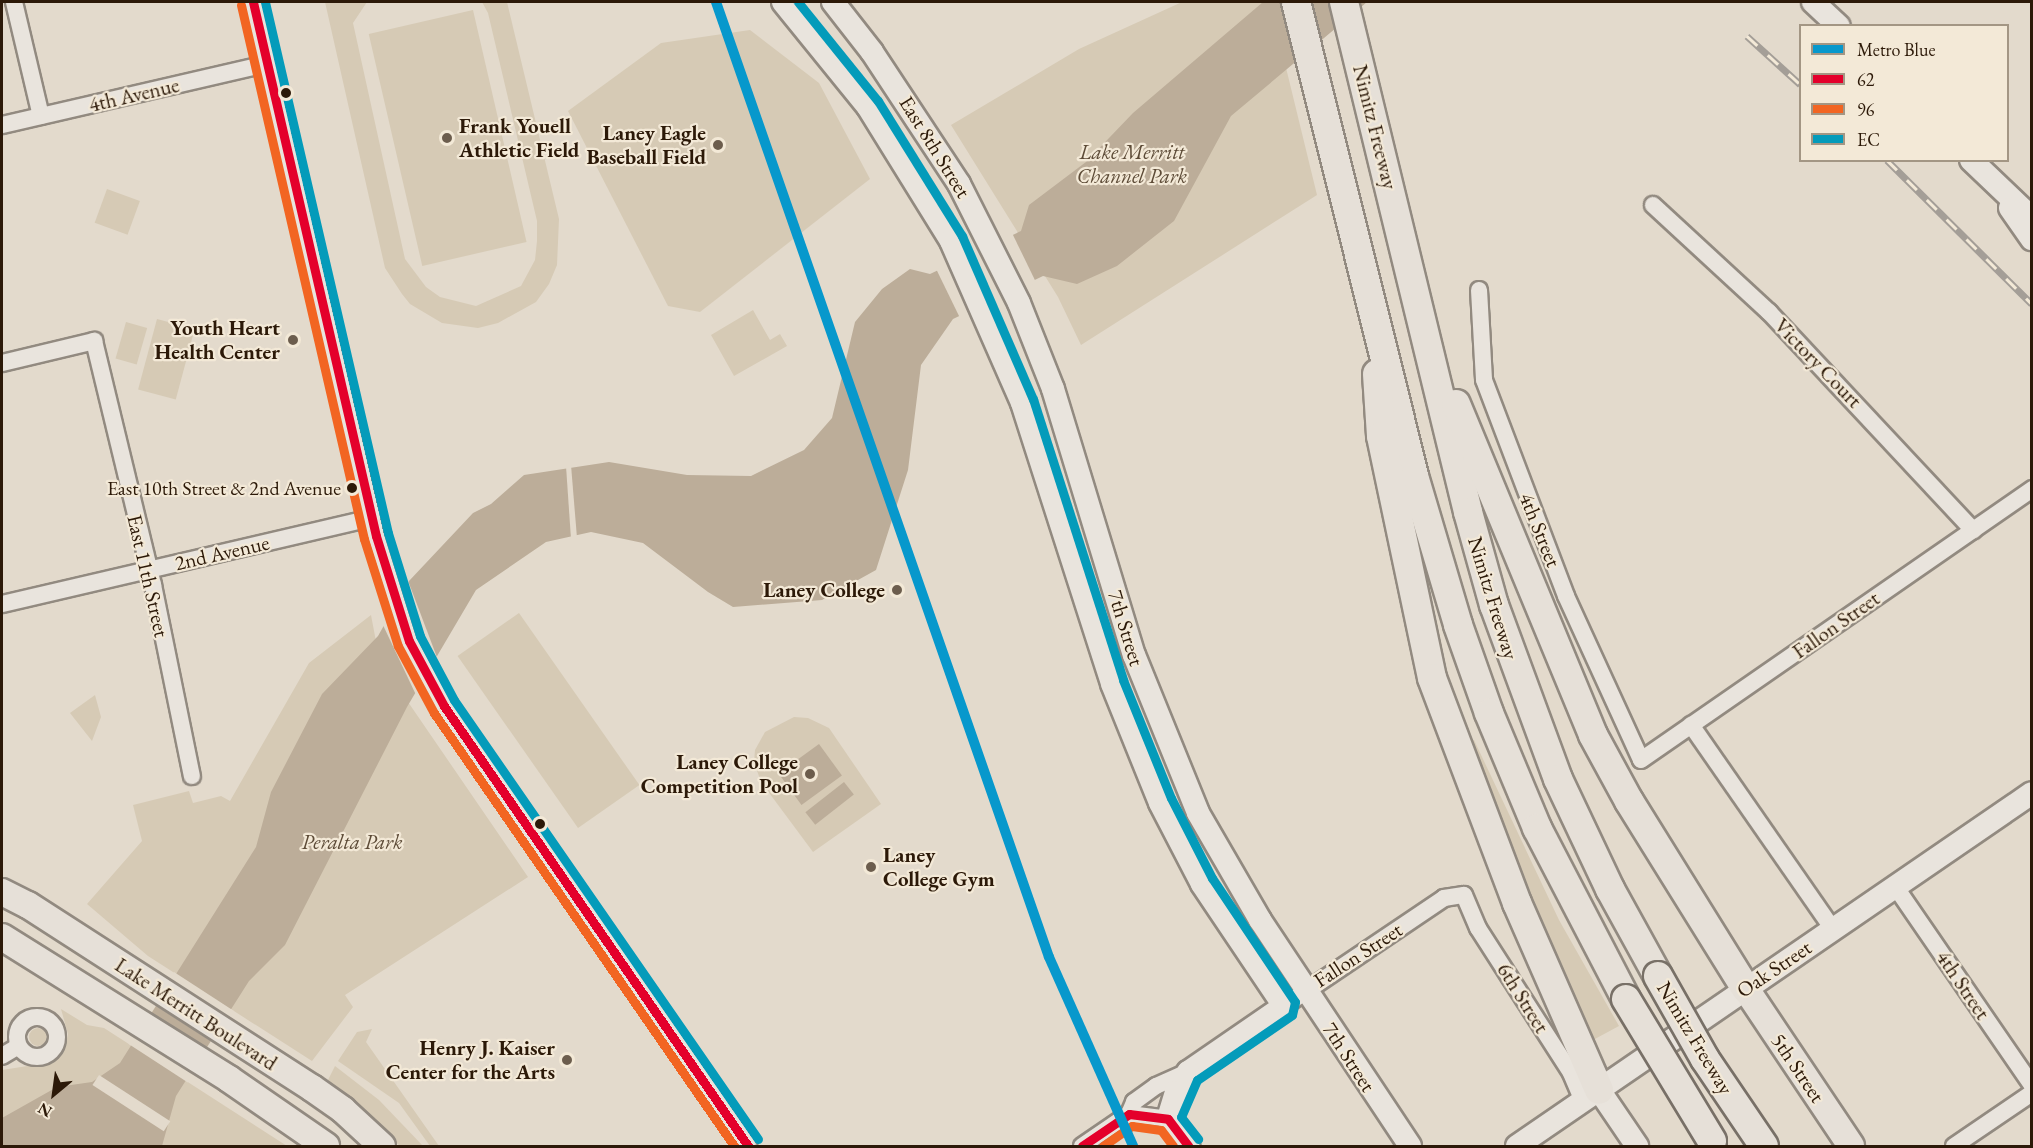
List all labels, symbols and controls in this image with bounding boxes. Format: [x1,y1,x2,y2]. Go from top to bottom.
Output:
legend [1799,24,2009,162]
text: Metro Blue [1857,38,1935,61]
street label: Nimitz Freeway [1347,62,1403,192]
text: 62 [1857,68,1874,91]
street label: 4th Avenue [86,72,182,118]
unlabelled marker [280,87,292,99]
street label: East 8th Street [894,92,976,202]
text: 96 [1857,98,1874,121]
place label: Frank Youell Athletic Field [459,113,579,163]
place label: Laney Eagle Baseball Field [586,120,706,170]
text: EC [1857,128,1880,151]
marker: Frank Youell Athletic Field [440,131,454,145]
marker: Laney Eagle Baseball Field [711,138,725,152]
park label: Lake Merritt Channel Park [1077,139,1187,189]
street label: Victory Court [1769,313,1867,413]
place label: Youth Heart Health Center [154,315,280,365]
marker: Youth Heart Health Center [284,331,302,349]
place label: East 10th Street & 2nd Avenue [107,476,341,500]
marker: East 10th Street & 2nd Avenue [346,482,358,494]
street label: 4th Street [1514,489,1566,571]
street label: East 11th Street [122,512,174,640]
street label: 2nd Avenue [172,530,272,576]
street label: Nimitz Freeway [1462,533,1524,663]
place label: Laney College [763,577,885,603]
marker: Laney College [890,583,904,597]
street label: Fallon Street [1788,586,1884,664]
street label: 7th Street [1103,587,1149,669]
place label: Laney College Competition Pool [641,749,798,799]
marker: Laney College Competition Pool [803,767,817,781]
unlabelled marker [534,818,546,830]
park label: Peralta Park [301,829,403,855]
place label: Laney College Gym [883,842,995,892]
marker: Laney College Gym [864,860,878,874]
street label: Fallon Street [1309,917,1407,993]
street label: Oak Street [1732,935,1816,1003]
street label: 4th Street [1931,946,1995,1024]
street label: Lake Merritt Boulevard [110,952,282,1076]
street label: 6th Street [1492,958,1554,1038]
street label: Nimitz Freeway [1651,977,1739,1099]
street label: 7th Street [1317,1018,1381,1096]
street label: 5th Street [1766,1029,1830,1107]
place label: Henry J. Kaiser Center for the Arts [386,1035,555,1085]
marker: Henry J. Kaiser Center for the Arts [560,1053,574,1067]
north arrow [24,1064,84,1124]
text: N [34,1098,56,1123]

